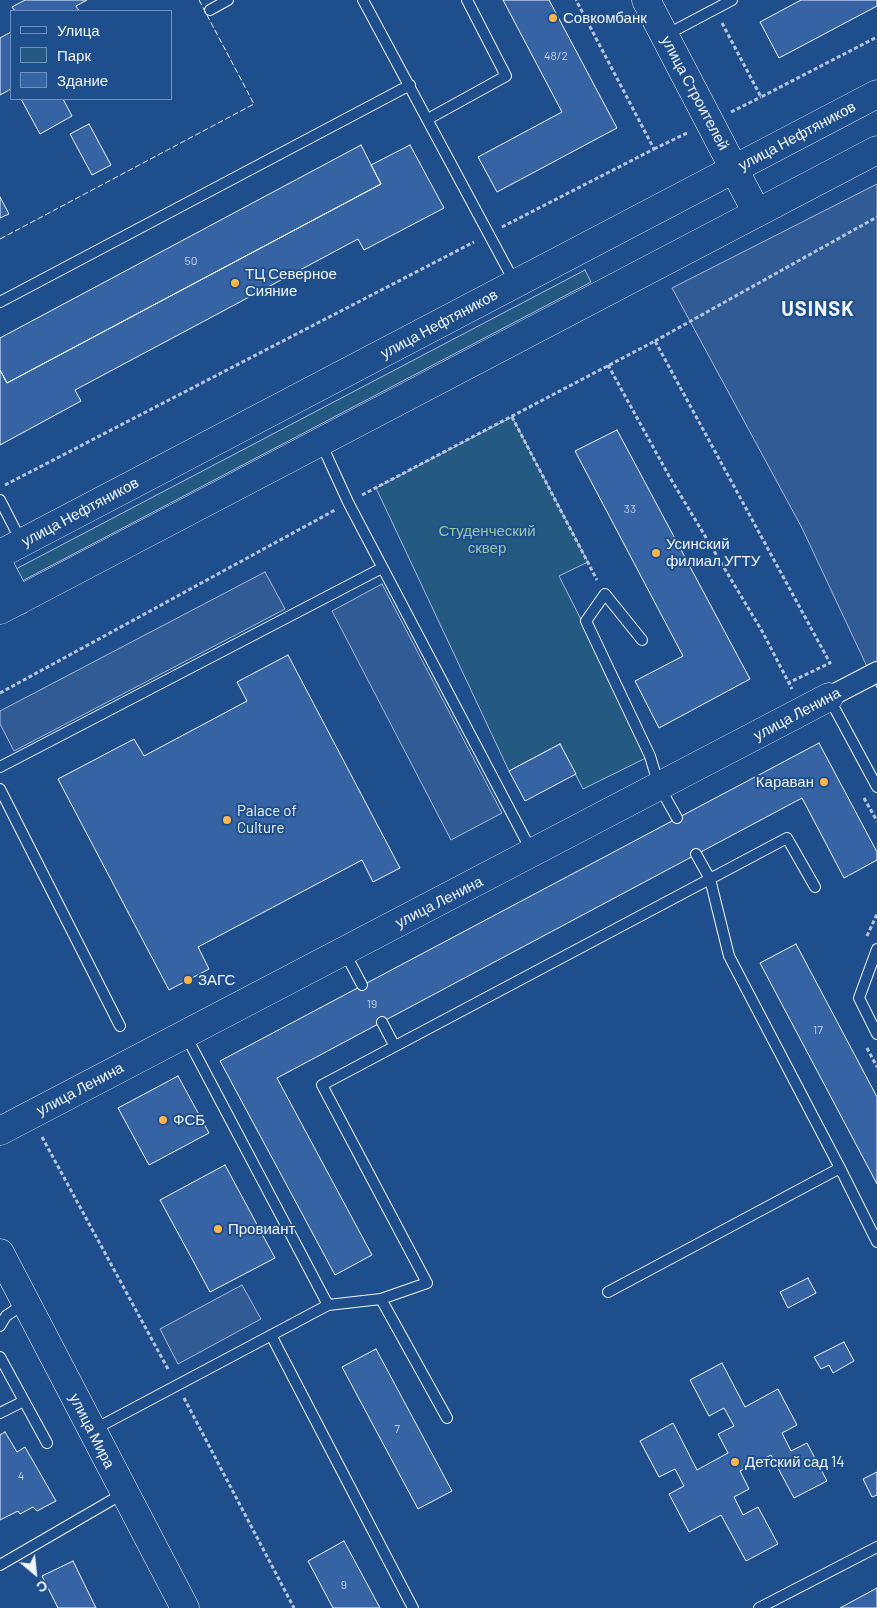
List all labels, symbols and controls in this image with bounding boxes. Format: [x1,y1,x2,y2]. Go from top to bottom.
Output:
place label: Совкомбанк [563,9,647,27]
legend [10,10,172,100]
marker: Совкомбанк [547,12,559,24]
text: Улица [57,21,100,39]
street label: улица Строителей [657,33,733,153]
text: Парк [57,46,91,64]
house number: 48/2 [544,49,568,63]
text: Здание [57,71,108,89]
street label: улица Нефтяников [735,98,859,174]
house number: 50 [185,254,197,268]
place label: ТЦ Северное Сияние [245,265,337,300]
marker: ТЦ Северное Сияние [229,277,241,289]
street label: улица Нефтяников [377,286,501,362]
district label: USINSK [781,297,855,321]
street label: улица Нефтяников [18,474,142,550]
house number: 33 [624,502,636,516]
park label: Студенческий сквер [438,522,536,557]
place label: Усинский филиал УГТУ [666,535,760,570]
marker: Усинский филиал УГТУ [650,547,662,559]
street label: улица Ленина [751,684,843,744]
place label: Караван [756,773,814,791]
marker: Караван [818,776,830,788]
place label: Palace of Culture [237,802,297,837]
marker: Palace of Culture [221,814,233,826]
street label: улица Ленина [392,872,486,932]
place label: ЗАГС [198,971,235,989]
marker: ЗАГС [182,974,194,986]
house number: 19 [367,997,377,1011]
house number: 17 [813,1023,823,1037]
street label: улица Ленина [34,1059,126,1119]
place label: ФСБ [173,1111,205,1129]
marker: ФСБ [157,1114,169,1126]
place label: Провиант [228,1220,295,1238]
marker: Провиант [212,1223,224,1235]
street label: улица Мира [65,1390,119,1472]
house number: 7 [394,1422,400,1436]
place label: Детский сад 14 [745,1453,845,1471]
marker: Детский сад 14 [729,1456,741,1468]
house number: 4 [18,1469,24,1483]
north arrow [10,1548,60,1598]
text: С [34,1577,51,1597]
house number: 9 [341,1578,347,1592]

